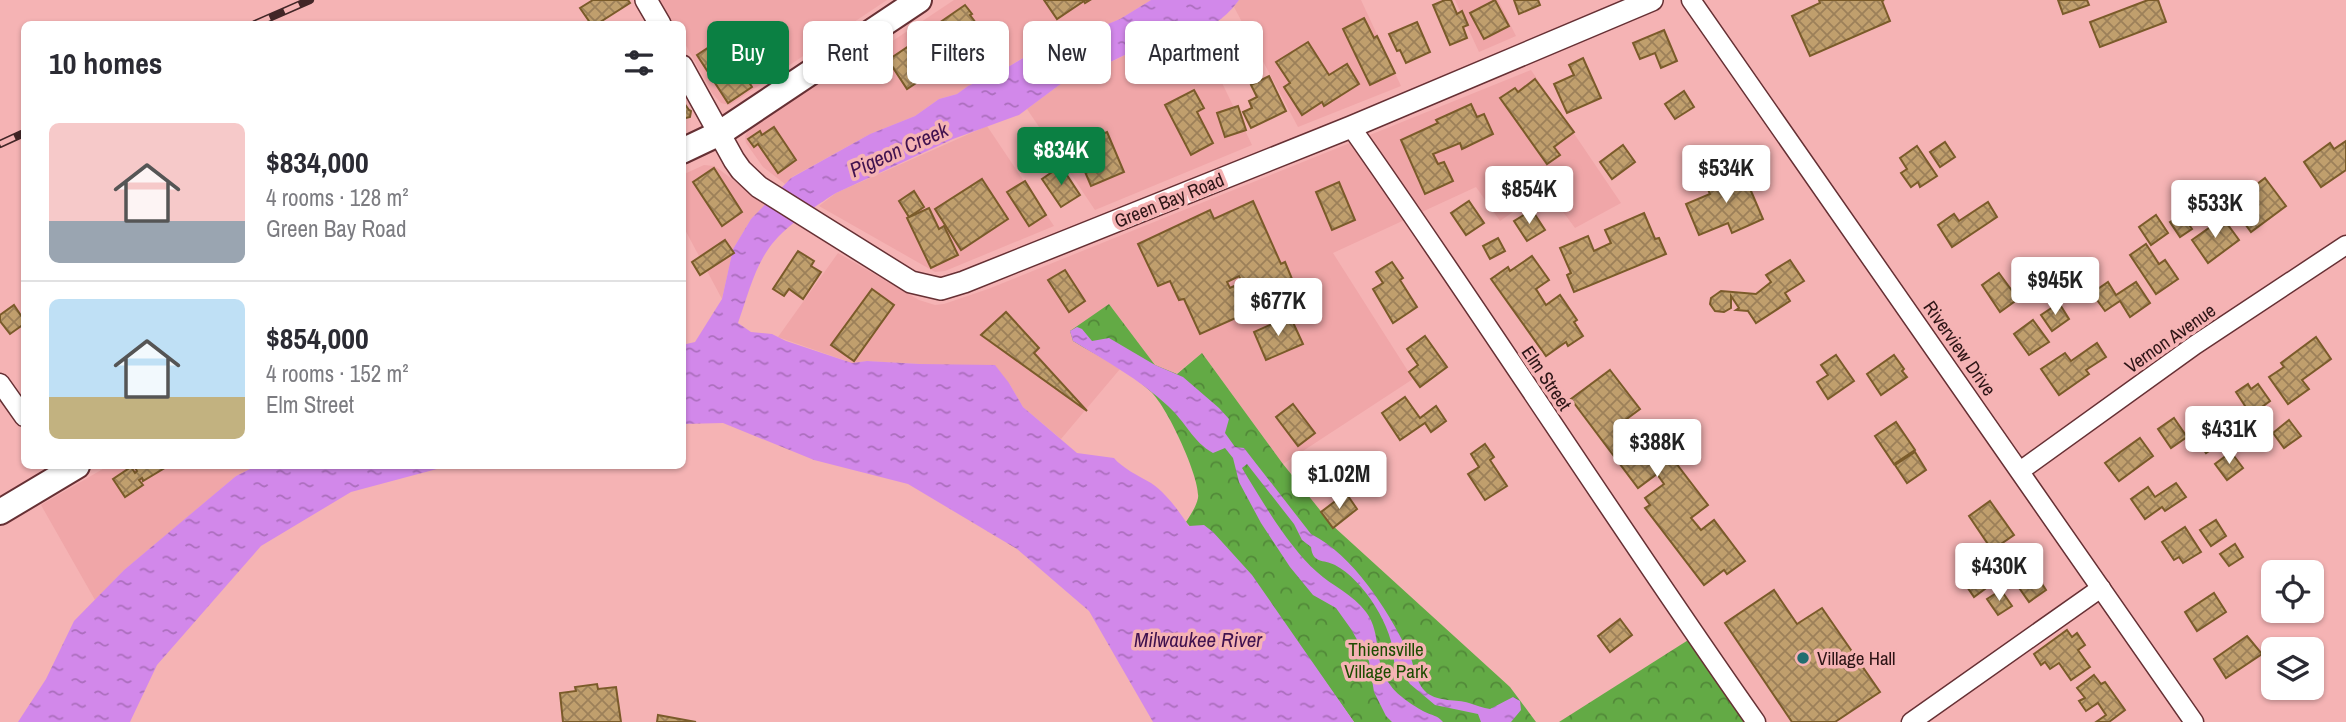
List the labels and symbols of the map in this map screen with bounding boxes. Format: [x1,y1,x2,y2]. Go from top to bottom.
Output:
water label: Pigeon Creek [845,114,954,184]
pin: $834K [1012,128,1110,187]
pin: $534K [1677,146,1775,205]
street label: Green Bay Road [1110,166,1228,234]
pin: $854K [1480,166,1578,226]
pin: $533K [2166,180,2264,240]
pin: $945K [2006,258,2104,317]
pin: $677K [1229,278,1327,338]
street label: Riverview Drive [1918,295,2002,401]
street label: Vernon Avenue [2119,297,2221,379]
street label: Elm Street [1516,341,1578,416]
pin: $431K [2180,406,2278,466]
pin: $388K [1608,420,1706,479]
pin: $1.02M [1282,452,1396,511]
pin: $430K [1950,544,2048,603]
water label: Milwaukee River [1134,625,1263,654]
park label: Thiensville Village Park [1344,636,1428,684]
place label: Village Hall [1817,645,1896,671]
marker: Village Hall [1795,650,1811,666]

